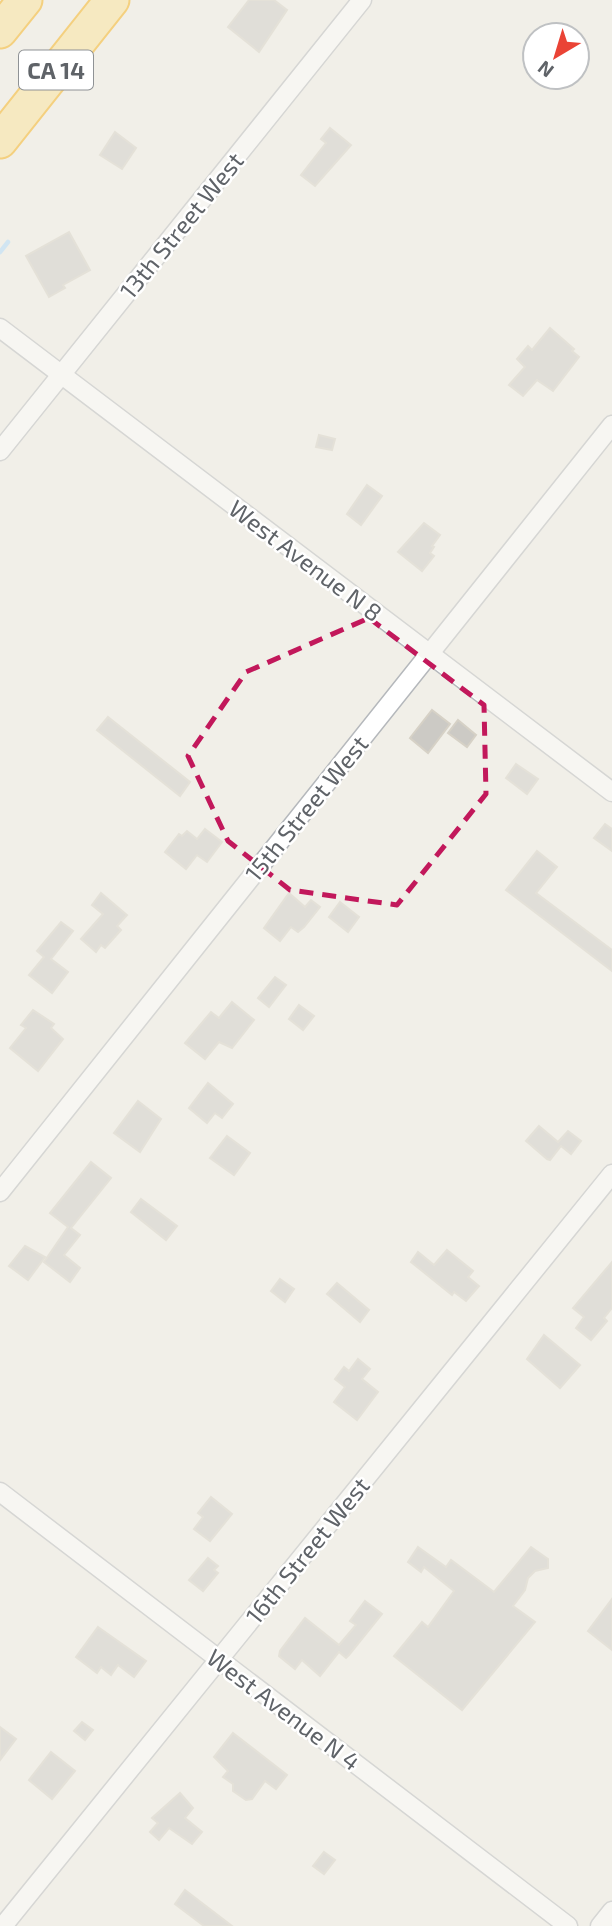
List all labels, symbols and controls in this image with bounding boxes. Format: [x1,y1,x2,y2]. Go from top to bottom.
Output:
north arrow [521,21,591,91]
road number: CA 14 [19,50,93,90]
text: N [533,57,558,83]
street label: 13th Street West [113,146,249,304]
street label: West Avenue N 8 [224,493,388,627]
street label: 15th Street West [238,729,374,887]
street label: 16th Street West [239,1471,375,1629]
street label: West Avenue N 4 [202,1642,366,1776]

